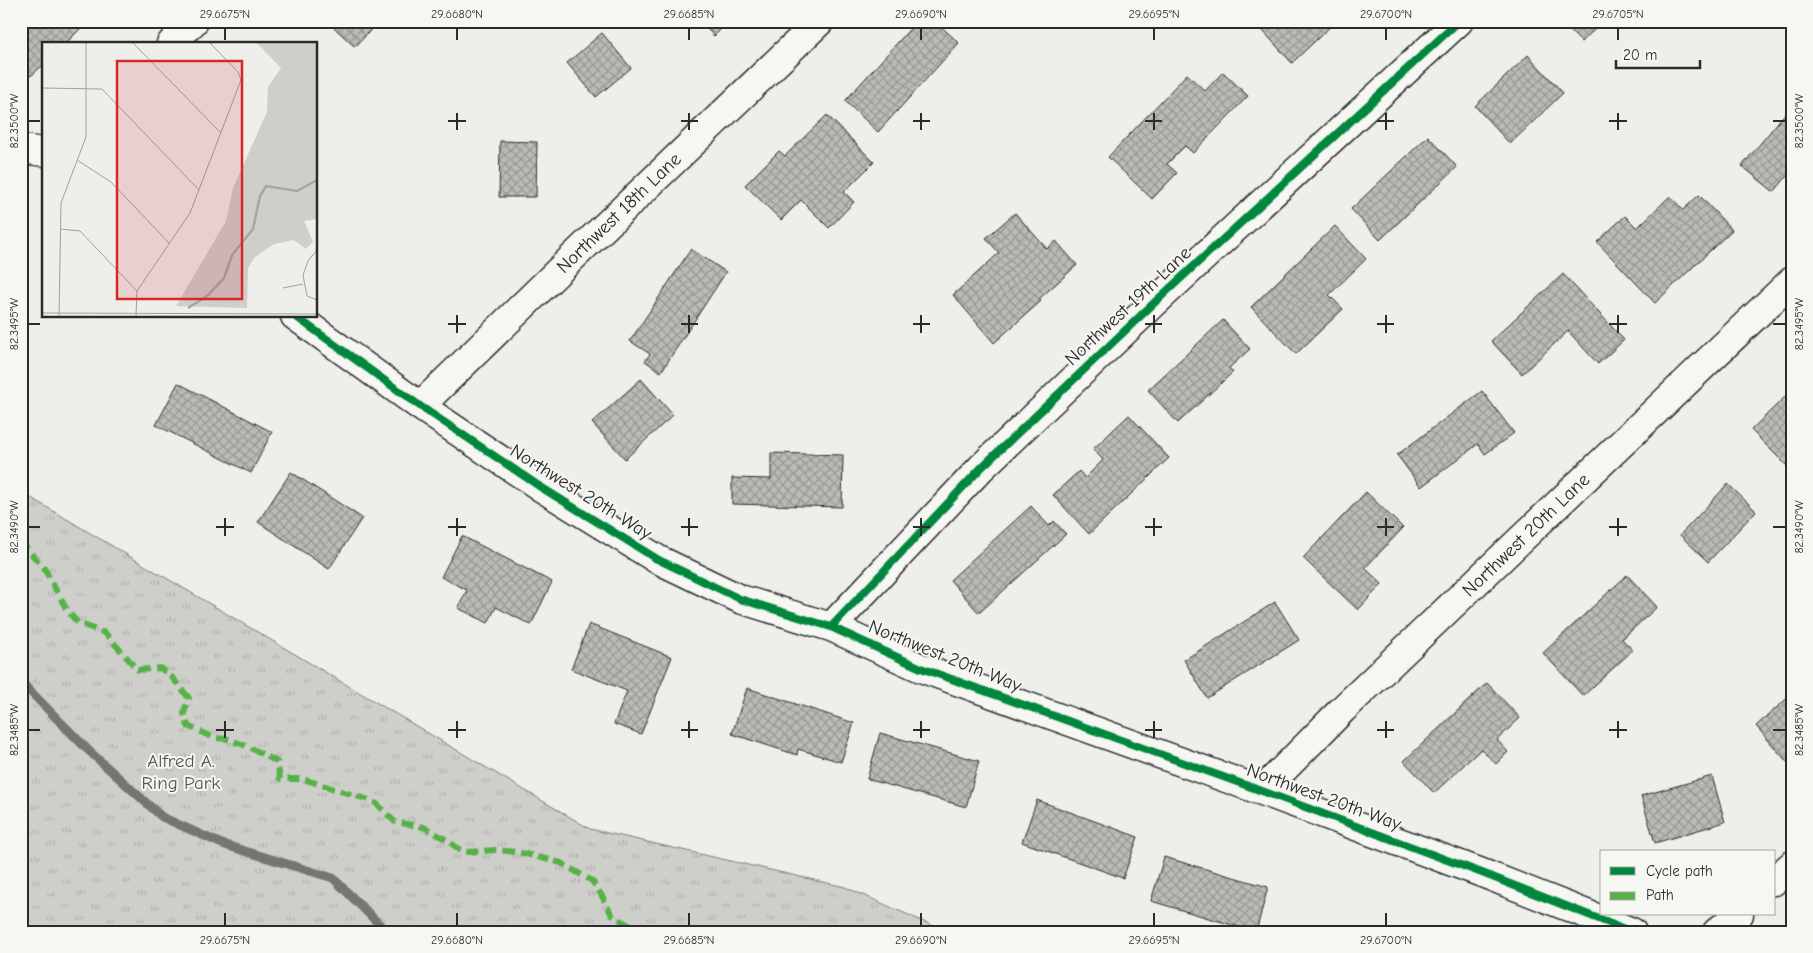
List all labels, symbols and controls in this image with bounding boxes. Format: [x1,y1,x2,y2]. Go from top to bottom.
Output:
text: 29.6675°N [200,7,250,21]
text: 29.6680°N [431,7,483,21]
text: 29.6685°N [663,7,715,21]
text: 29.6690°N [895,7,947,21]
text: 29.6695°N [1128,7,1180,21]
text: 29.6700°N [1360,7,1412,21]
text: 29.6705°N [1592,7,1644,21]
scale bar [1616,38,1699,70]
inset map [42,42,318,318]
text: 20 m [1623,46,1657,64]
text: 82.3500°W [7,93,21,148]
text: 82.3500°W [1792,93,1806,148]
street label: Northwest 18th Lane [552,148,686,278]
street label: Northwest 19th Lane [1060,242,1196,370]
text: 82.3495°W [7,297,21,350]
text: 82.3495°W [1792,297,1806,350]
street label: Northwest 20th Way [506,440,656,545]
street label: Northwest 20th Lane [1458,469,1594,601]
text: 82.3490°W [7,500,21,554]
text: 82.3490°W [1792,500,1806,554]
street label: Northwest 20th Way [865,615,1025,697]
text: 82.3485°W [7,703,21,756]
text: 82.3485°W [1792,703,1806,756]
park label: Alfred A. Ring Park [142,750,221,794]
street label: Northwest 20th Way [1244,759,1405,835]
legend [1600,850,1776,916]
text: Cycle path [1646,862,1713,880]
text: Path [1646,886,1674,904]
text: 29.6675°N [200,933,250,947]
text: 29.6680°N [431,933,483,947]
text: 29.6685°N [663,933,715,947]
text: 29.6690°N [895,933,947,947]
text: 29.6695°N [1128,933,1180,947]
text: 29.6700°N [1360,933,1412,947]

